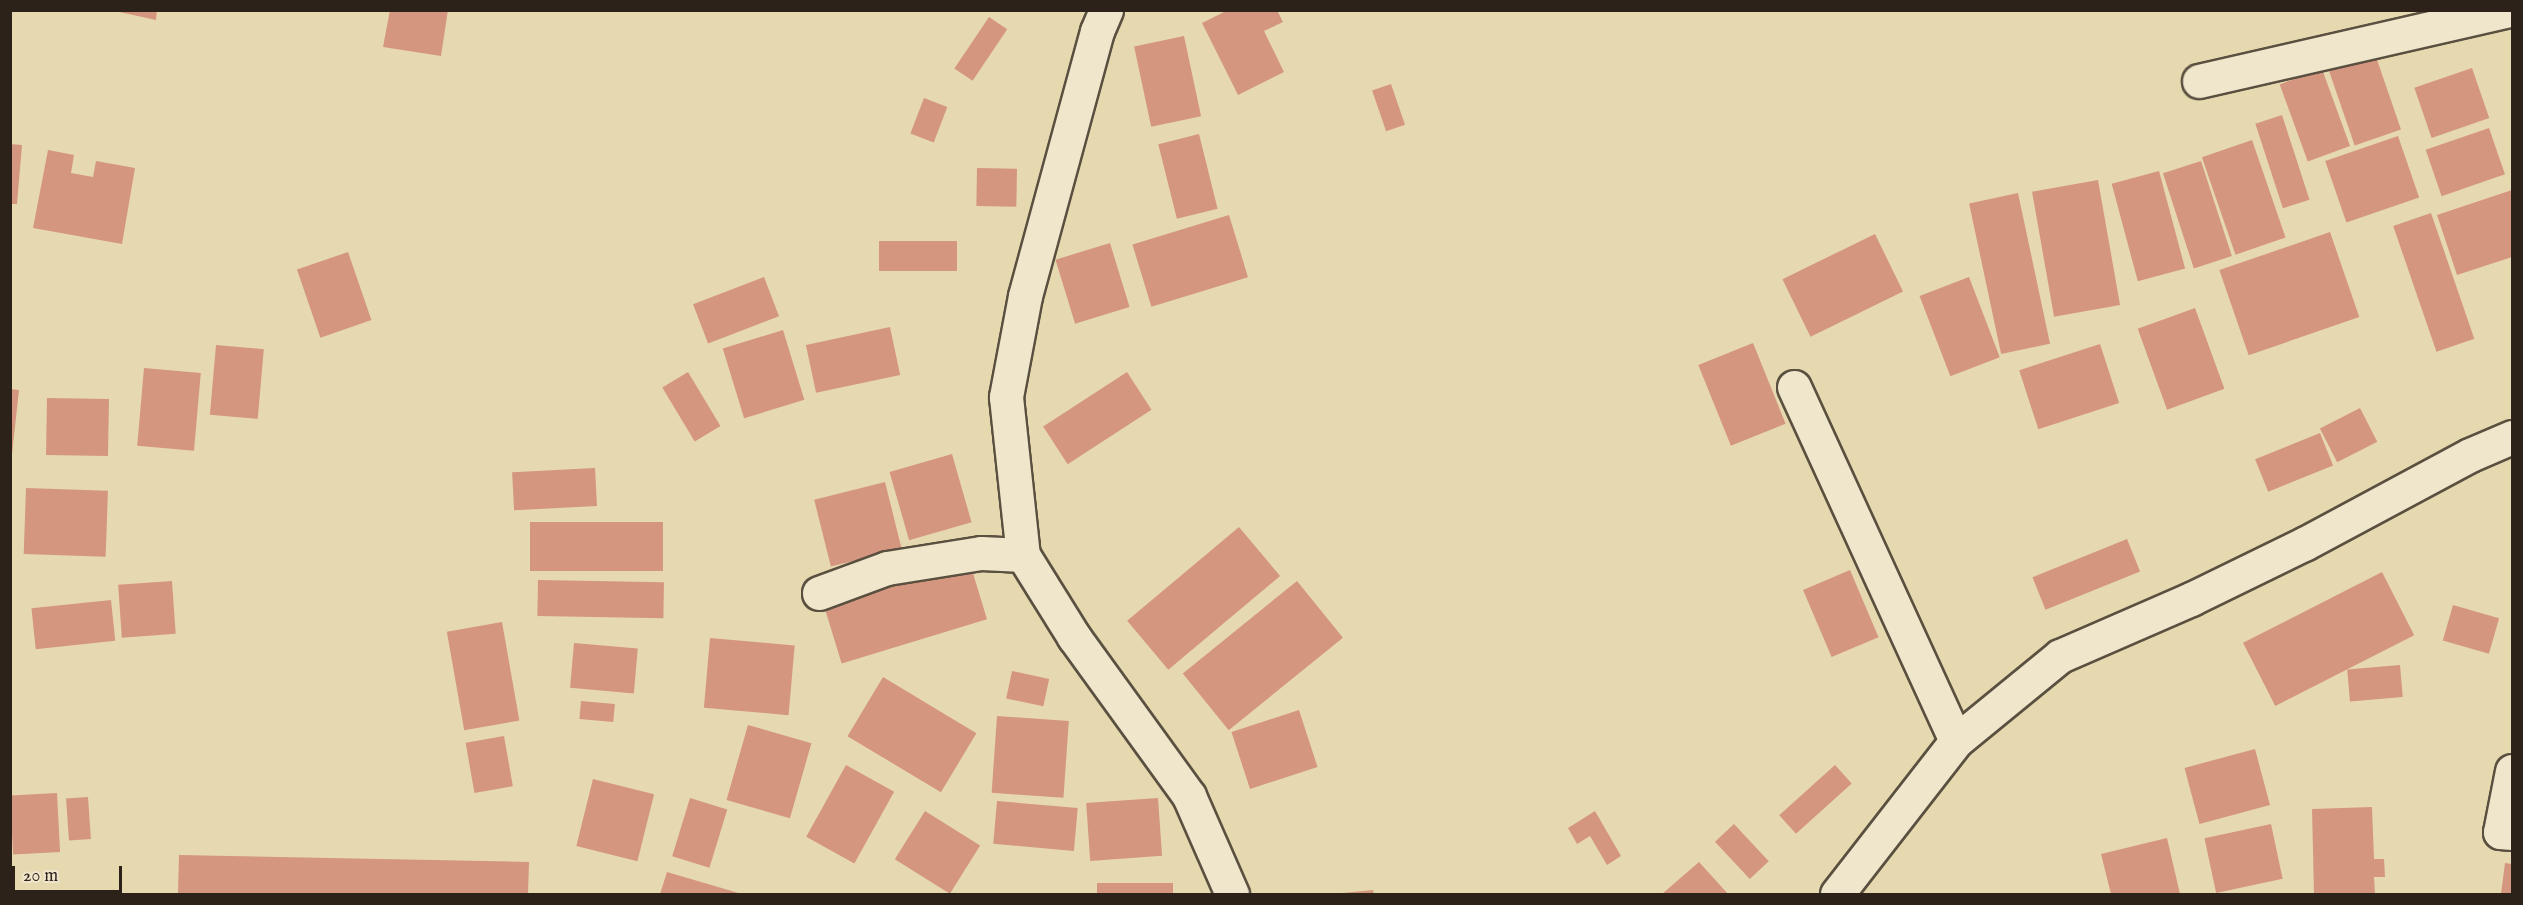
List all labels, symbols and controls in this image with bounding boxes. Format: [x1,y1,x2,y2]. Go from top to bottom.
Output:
scale bar [15,854,124,892]
text: 20 m [23,865,58,888]

